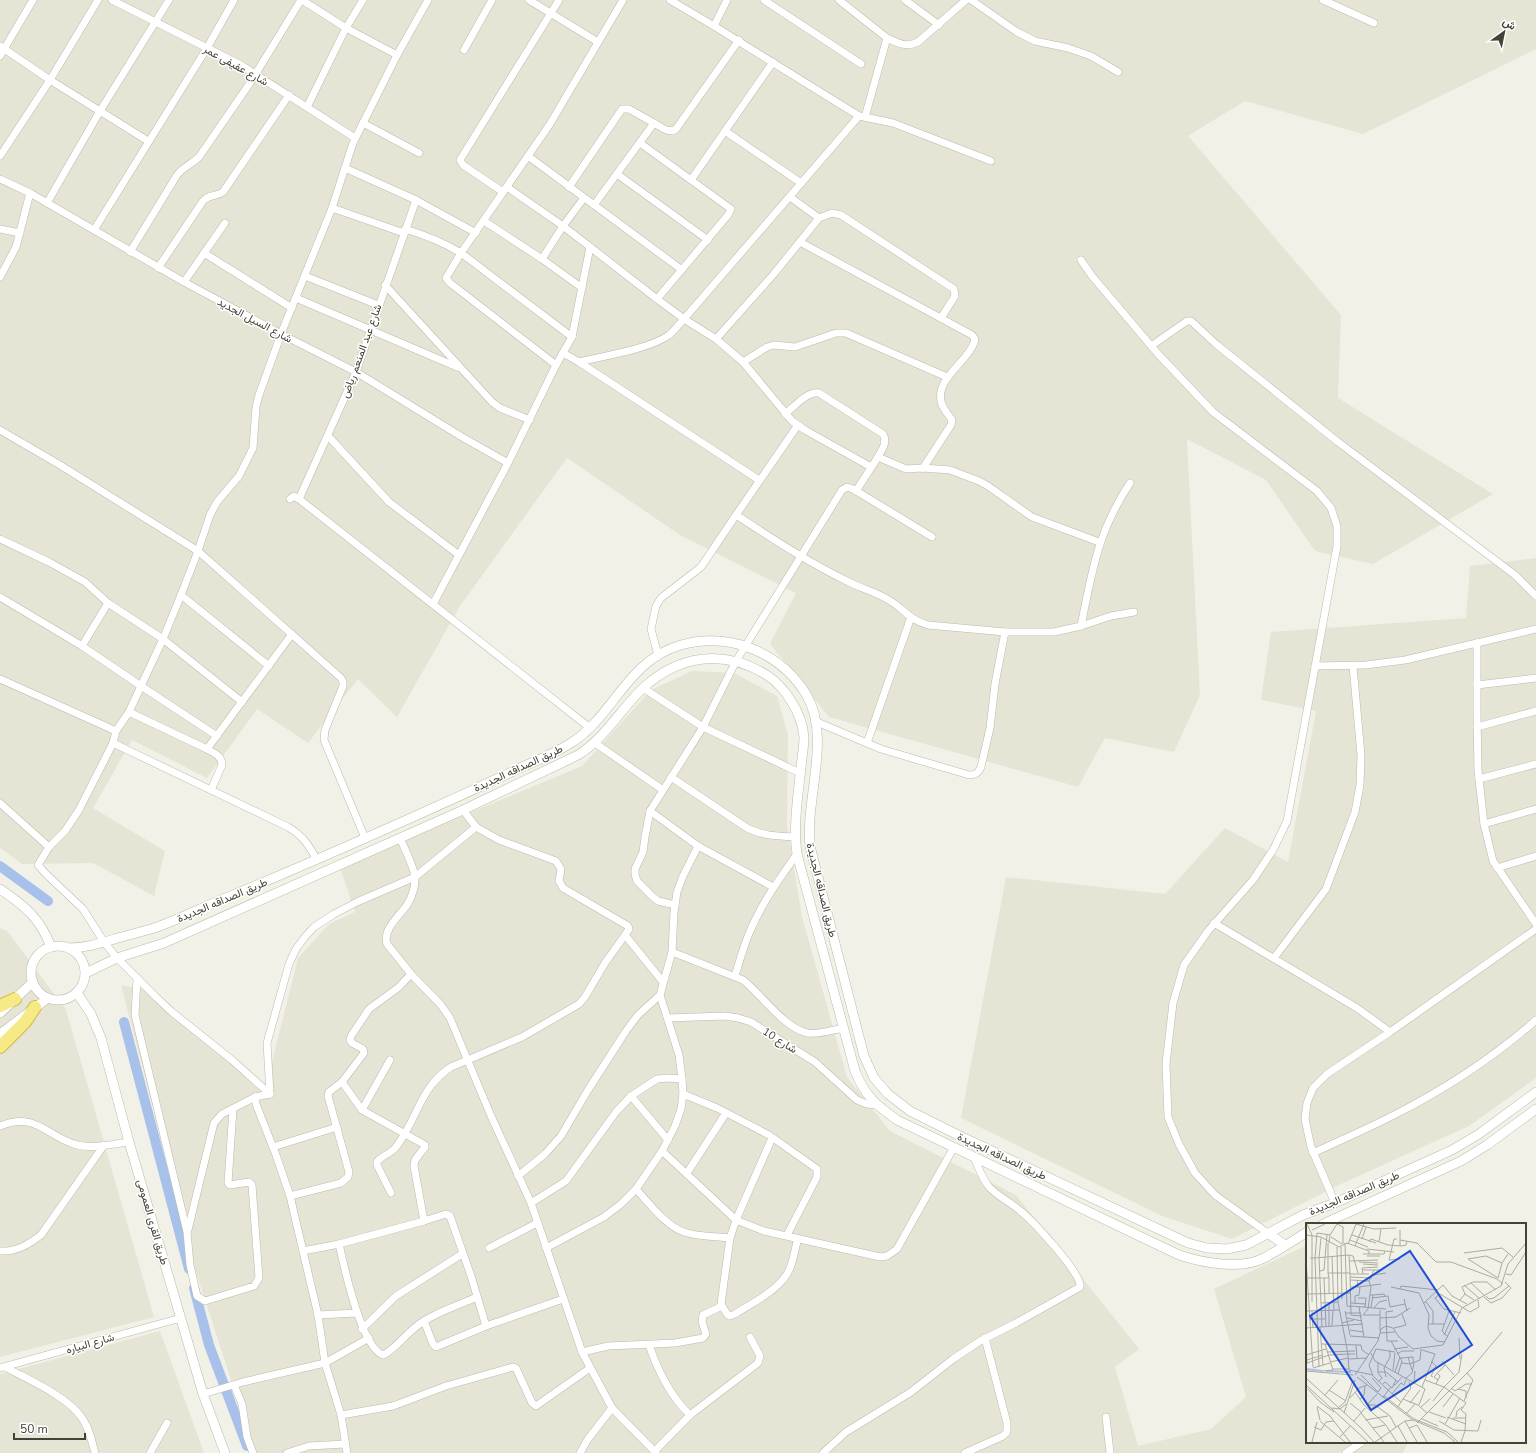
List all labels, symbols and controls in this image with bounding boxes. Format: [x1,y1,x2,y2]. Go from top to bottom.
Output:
north arrow [1484,12,1524,52]
text: ش [1500,14,1519,34]
street label: شارع عفيفى عمر [200,41,271,90]
street label: شارع السيل الجديد [215,294,295,347]
street label: شارع عبد المنعم رياض [338,302,386,400]
street label: طريق الصداقه الجديدة [471,741,565,796]
street label: طريق الصداقه الجديدة [803,841,840,939]
street label: طريق الصداقه الجديدة [175,875,270,926]
street label: شارع 10 [760,1024,800,1057]
street label: طريق الصداقه الجديدة [955,1129,1049,1184]
street label: طريق الصداقه الجديدة [1307,1168,1402,1219]
street label: طريق القرى العمومى [133,1177,172,1267]
inset map [1306,1223,1526,1443]
street label: شارع البياره [64,1329,116,1357]
scale bar [14,1415,85,1441]
text: 50 m [20,1421,48,1437]

